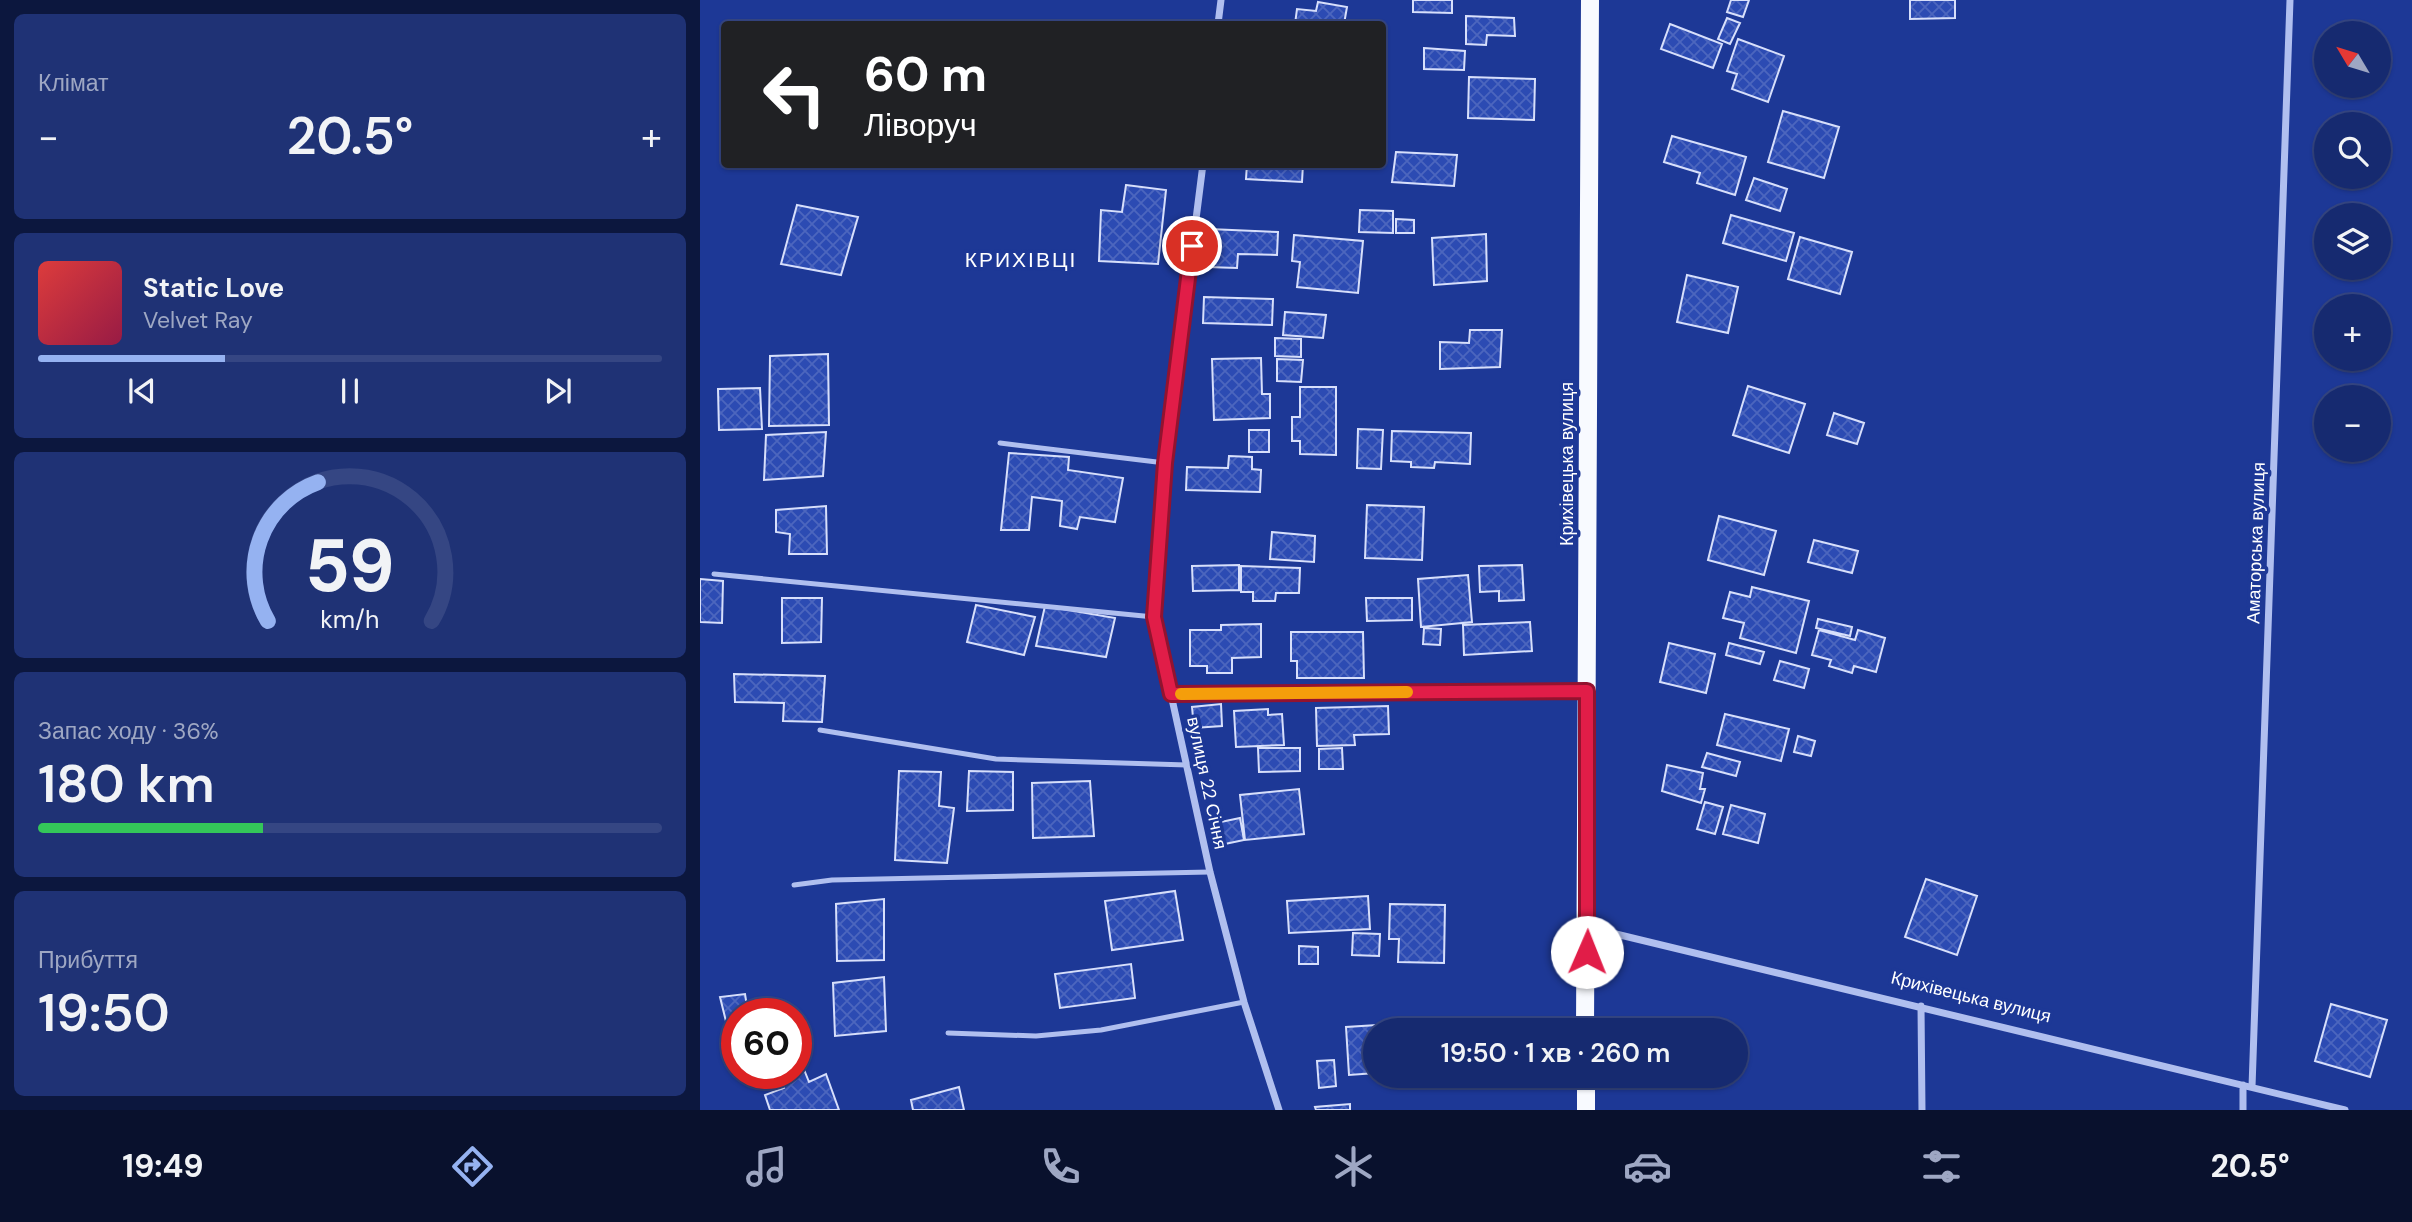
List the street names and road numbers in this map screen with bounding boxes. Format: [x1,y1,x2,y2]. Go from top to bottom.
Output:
street label: Крихівецька вулиця [1555,382,1579,546]
street label: Аматорська вулиця [2241,462,2271,624]
street label: вулиця 22 Січня [1181,715,1233,851]
street label: Крихівецька вулиця [1888,966,2054,1028]

